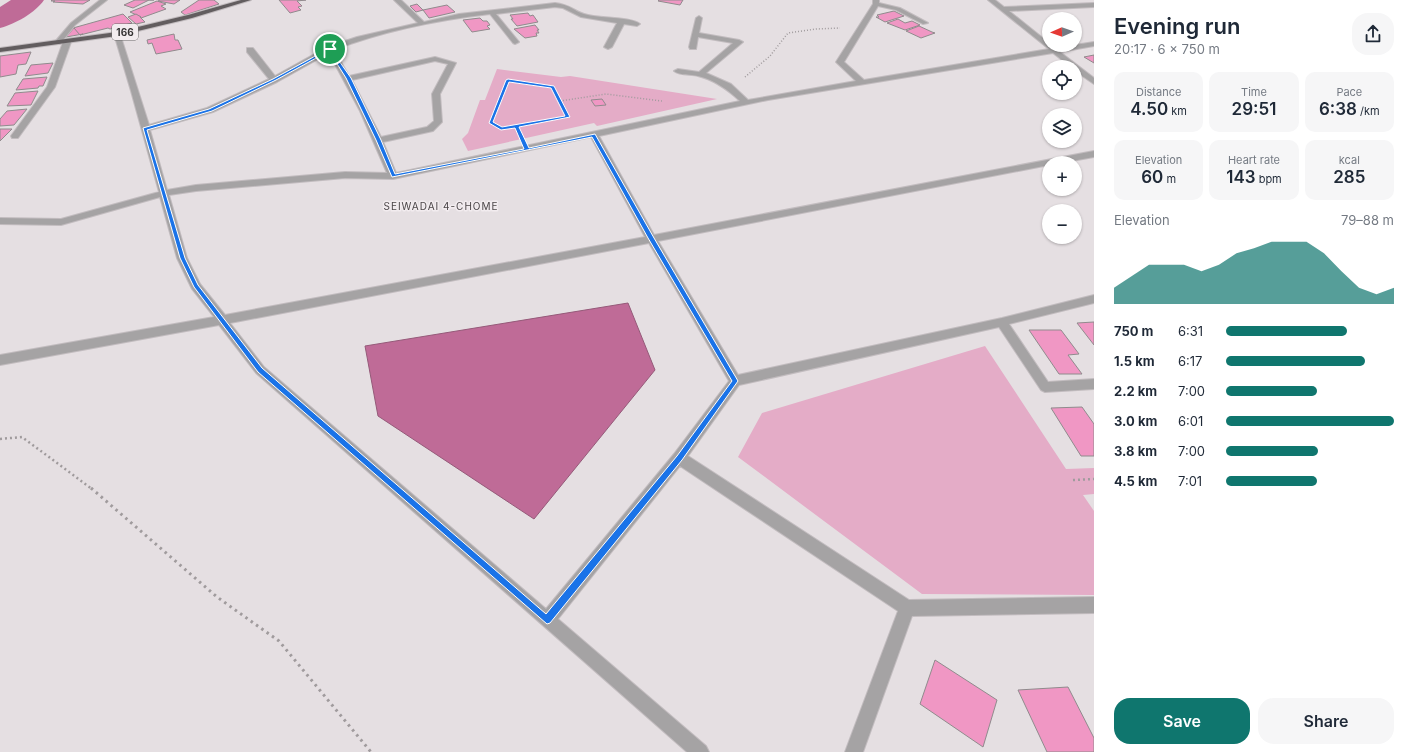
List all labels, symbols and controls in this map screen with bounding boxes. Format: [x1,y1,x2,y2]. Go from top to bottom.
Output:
north arrow [1042,12,1082,52]
map controls [1042,12,1082,244]
text: Evening run [1114,13,1240,39]
button: share [1352,13,1394,55]
road number: 166 [112,24,138,40]
pin [313,32,347,66]
icon: arrive [319,38,341,60]
text: 20:17 · 6 × 750 m [1114,41,1220,57]
button: locate [1042,60,1082,100]
text: Distance [1136,85,1181,99]
text: Time [1241,85,1267,99]
text: Pace [1336,85,1362,99]
text: 4.50 [1130,99,1168,119]
text: 29:51 [1232,99,1276,119]
text: 6:38 [1319,99,1357,119]
text: km [1168,104,1187,118]
text: /km [1357,104,1380,118]
button: layers [1042,108,1082,148]
text: Elevation [1135,153,1182,167]
text: Heart rate [1228,153,1280,167]
text: kcal [1339,153,1360,167]
button: + [1042,156,1082,196]
text: 60 [1141,167,1163,187]
text: 143 [1226,167,1256,187]
text: 285 [1333,167,1365,187]
text: m [1163,172,1176,186]
text: bpm [1256,172,1282,186]
district label: SEIWADAI 4-CHOME [383,200,499,212]
button: − [1042,204,1082,244]
text: Elevation [1114,212,1170,228]
text: 79–88 m [1341,212,1394,228]
text: 750 m [1114,323,1153,339]
text: 6:31 [1178,323,1203,339]
text: 1.5 km [1114,353,1155,369]
text: 6:17 [1178,353,1202,369]
text: 2.2 km [1114,383,1157,399]
text: 7:00 [1178,383,1205,399]
text: 3.0 km [1114,413,1157,429]
text: 6:01 [1178,413,1203,429]
text: 3.8 km [1114,443,1157,459]
text: 7:00 [1178,443,1205,459]
text: 4.5 km [1114,473,1157,489]
text: 7:01 [1178,473,1202,489]
button: Save [1114,698,1250,744]
button: Share [1258,698,1394,744]

